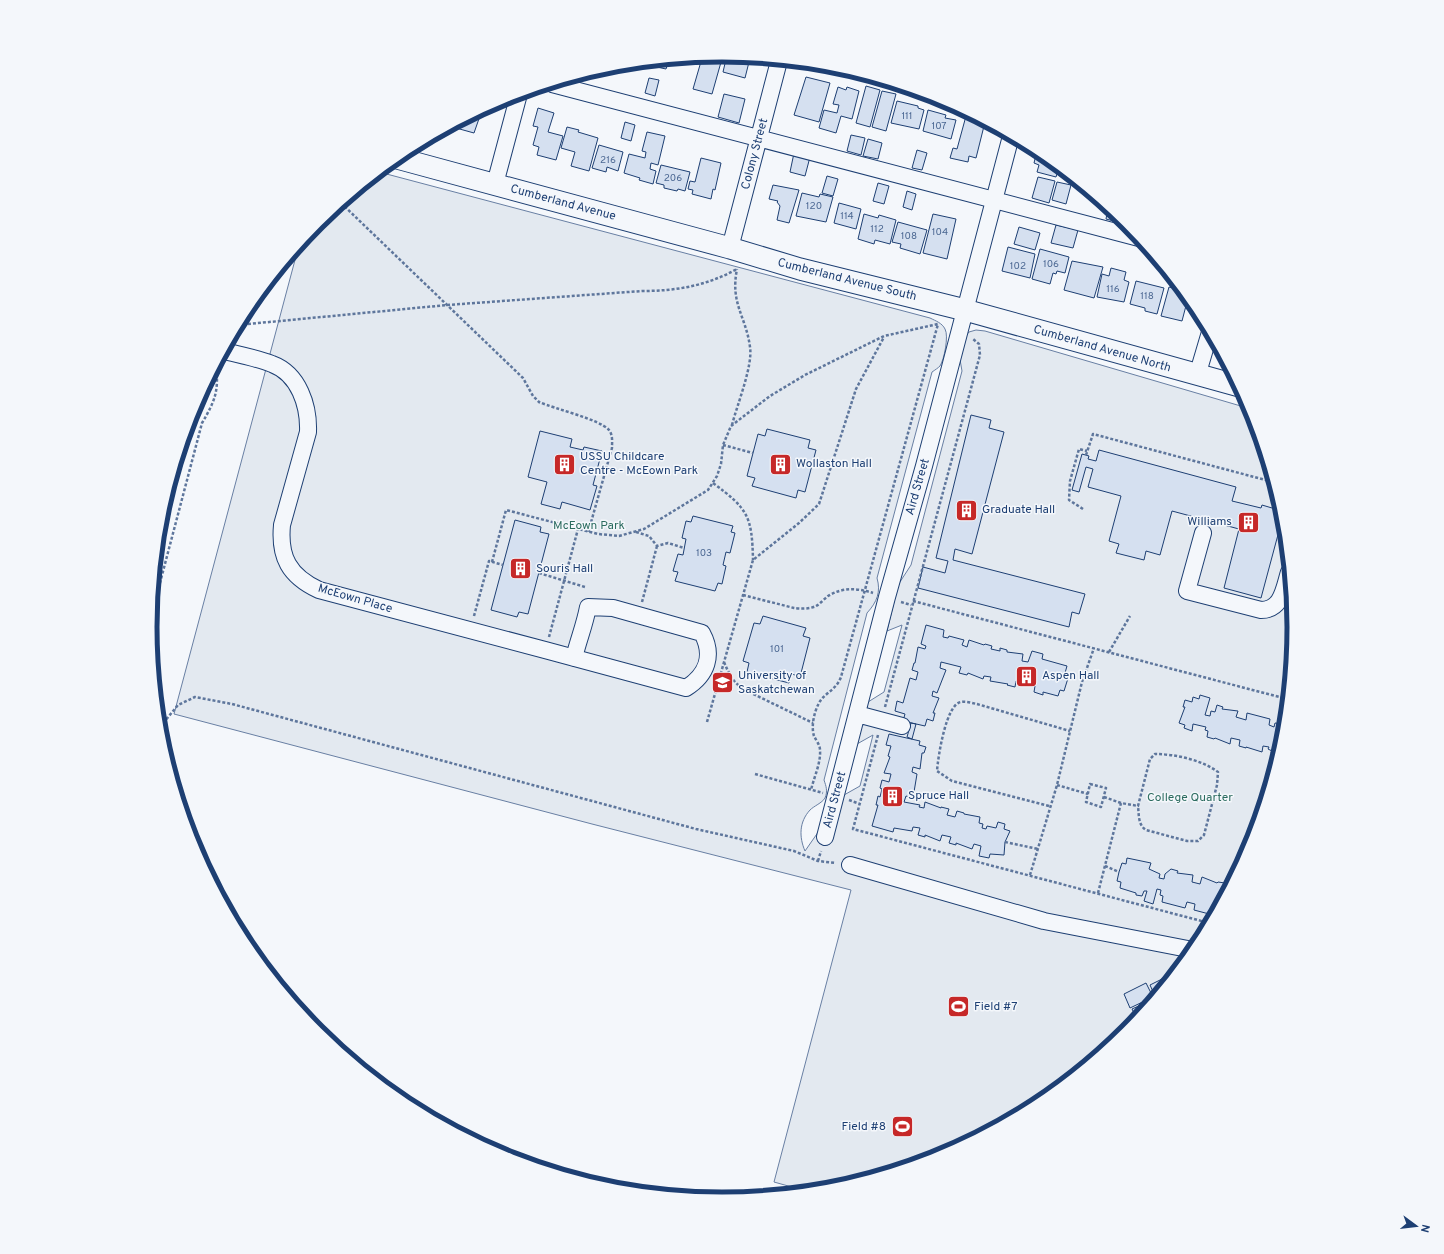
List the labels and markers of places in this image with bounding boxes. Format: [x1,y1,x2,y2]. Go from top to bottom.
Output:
place label: USSU Childcare Centre - McEown Park [580,449,698,479]
building icon: USSU Childcare Centre - McEown Park [552,451,578,477]
building icon: Wollaston Hall [768,451,794,477]
place label: Wollaston Hall [796,456,872,472]
building icon: Graduate Hall [953,497,979,523]
place label: Graduate Hall [982,502,1055,518]
building icon: Williams [1235,509,1261,535]
place label: Williams [1187,514,1232,530]
building icon: Souris Hall [508,556,534,582]
place label: Souris Hall [536,561,593,577]
building icon: Aspen Hall [1014,663,1040,689]
place label: University of Saskatchewan [738,668,815,698]
place label: Aspen Hall [1042,668,1099,684]
school or university icon: University of Saskatchewan [709,670,735,696]
building icon: Spruce Hall [880,783,906,809]
place label: Spruce Hall [908,788,969,804]
sports icon: Field #7 [946,994,972,1020]
place label: Field #7 [974,999,1017,1015]
sports icon: Field #8 [889,1114,915,1140]
place label: Field #8 [842,1119,886,1135]

